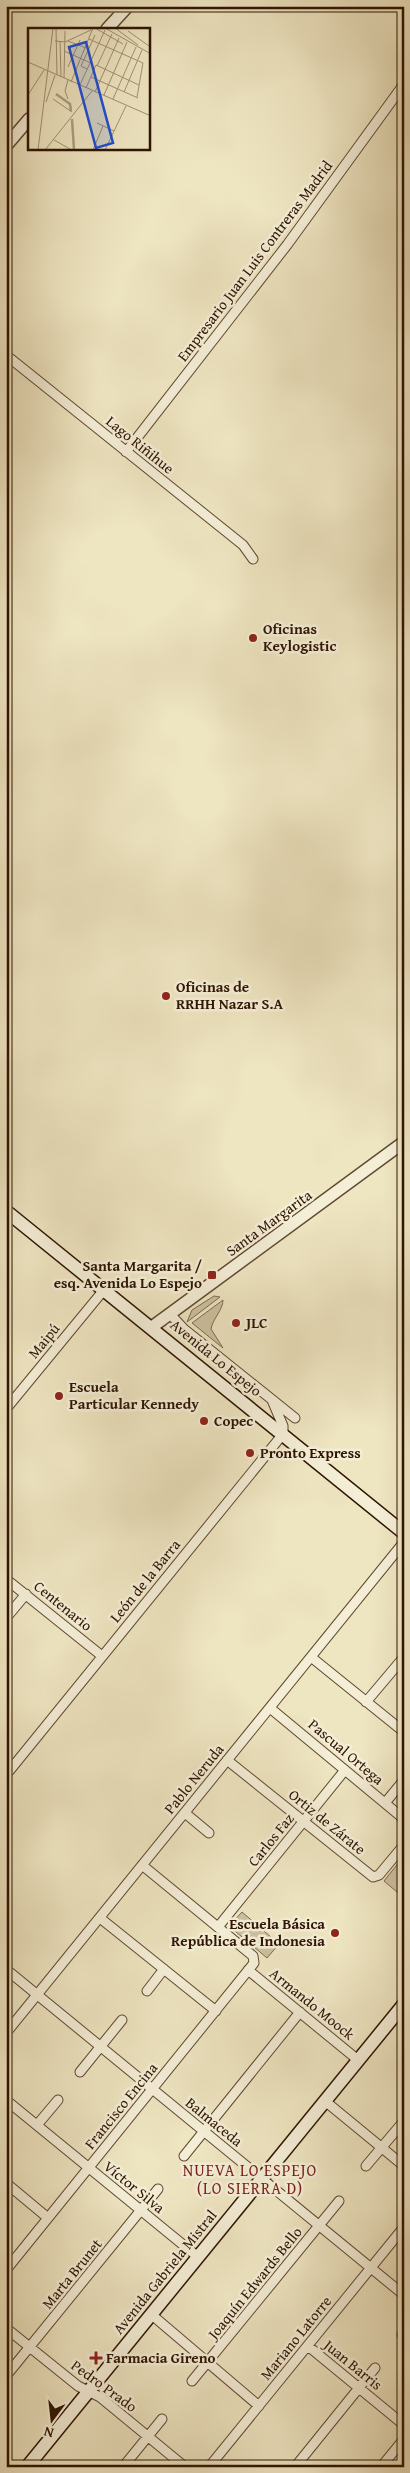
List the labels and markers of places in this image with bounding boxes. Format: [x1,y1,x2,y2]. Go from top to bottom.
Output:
place label: Oficinas Keylogistic [263,618,336,656]
marker: Oficinas Keylogistic [247,632,259,644]
place label: Oficinas de RRHH Nazar S.A [176,976,284,1014]
marker: Oficinas de RRHH Nazar S.A [160,990,172,1002]
place label: Santa Margarita / esq. Avenida Lo Espejo [54,1255,202,1293]
marker: Santa Margarita / esq. Avenida Lo Espejo [206,1269,218,1281]
place label: JLC [243,1312,267,1333]
marker: JLC [230,1317,242,1329]
place label: Escuela Particular Kennedy [69,1376,199,1414]
marker: Escuela Particular Kennedy [53,1390,65,1402]
place label: Copec [214,1410,253,1431]
marker: Copec [198,1415,210,1427]
place label: Pronto Express [260,1442,361,1463]
marker: Pronto Express [244,1447,256,1459]
place label: Escuela Básica República de Indonesia [171,1913,325,1951]
marker: Escuela Básica República de Indonesia [329,1927,341,1939]
place label: Farmacia Gireno [106,2347,216,2368]
marker: Farmacia Gireno [90,2352,102,2364]

